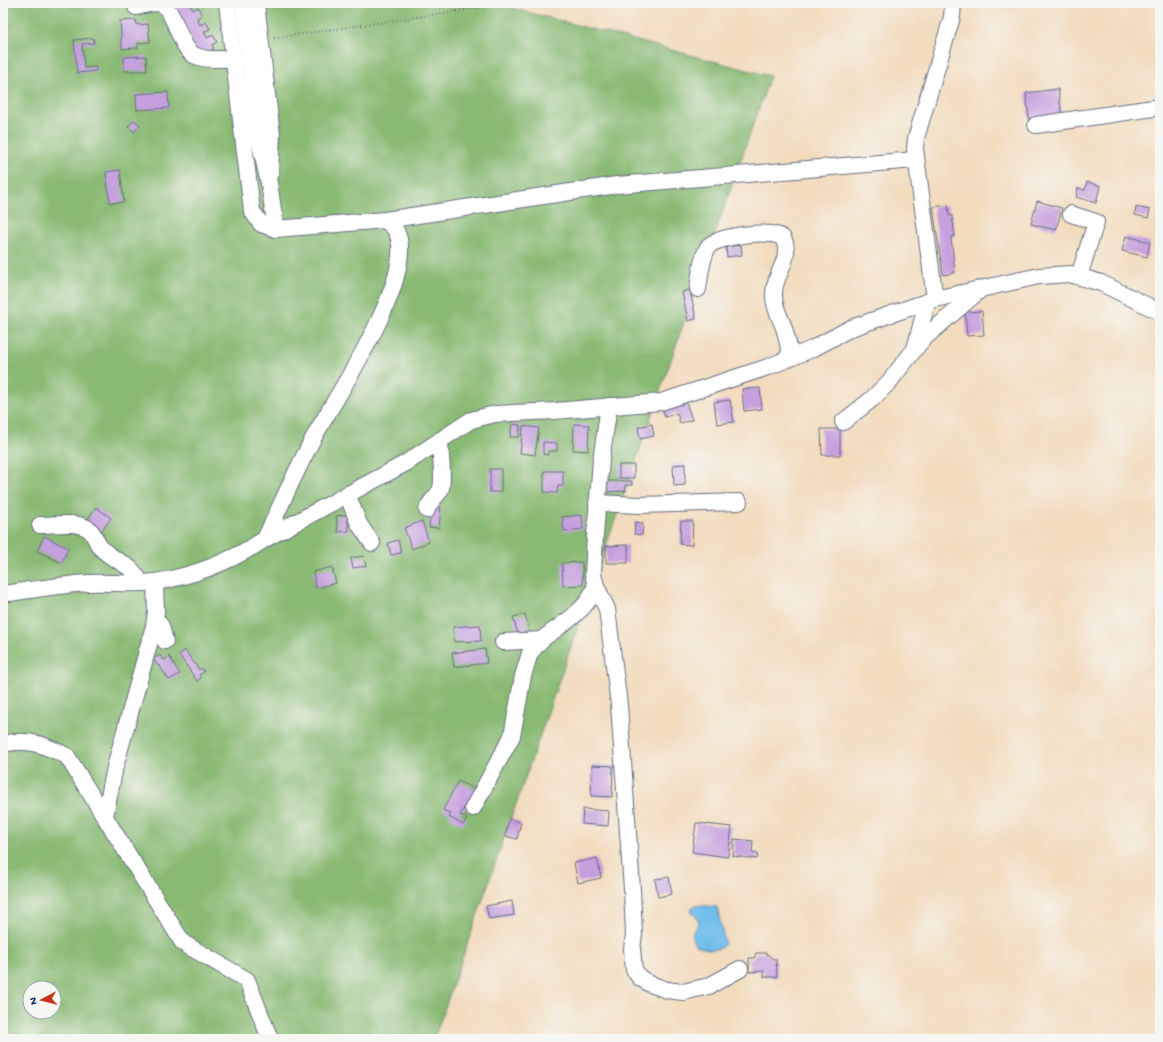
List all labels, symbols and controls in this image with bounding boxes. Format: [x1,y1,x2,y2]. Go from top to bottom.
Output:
north arrow [22,980,62,1020]
text: N [28,997,40,1005]

